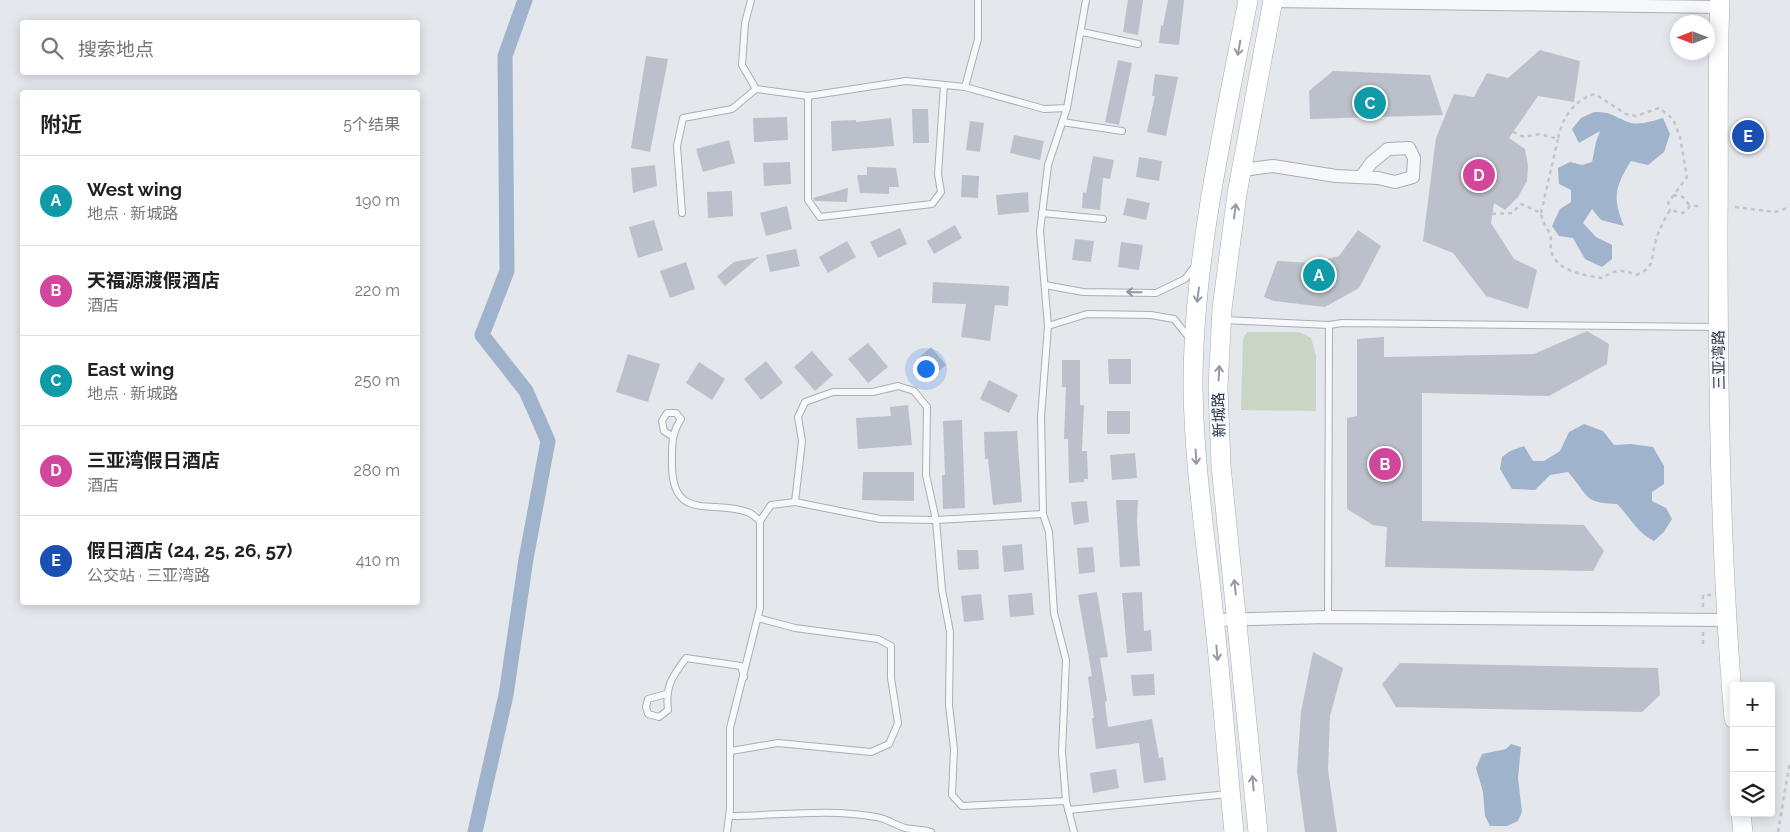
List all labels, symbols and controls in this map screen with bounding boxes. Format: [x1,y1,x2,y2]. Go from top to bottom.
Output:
north arrow [1670,15,1715,60]
search box [20,20,420,75]
icon: search [38,34,66,62]
text: 搜索地点 [78,38,154,60]
one-way arrow [1234,40,1243,56]
pin: C [1354,84,1386,122]
text: 附近 [40,112,82,137]
text: 5个结果 [343,115,400,134]
pin: E [1732,117,1764,155]
pin: D [1463,156,1495,194]
text: West wing [87,178,182,200]
text: A [51,191,61,210]
text: 190 m [355,191,400,210]
one-way arrow [1230,203,1240,219]
text: 地点 · 新城路 [87,204,178,223]
pin: A [1303,256,1335,294]
text: 天福源渡假酒店 [87,269,220,291]
text: B [51,281,61,300]
text: 220 m [355,281,400,300]
one-way arrow [1193,286,1203,302]
one-way arrow [1126,287,1142,297]
text: 酒店 [87,296,119,315]
street label: 三亚湾路 [1709,330,1729,390]
your location [913,356,939,382]
text: East wing [87,358,174,380]
one-way arrow [1214,365,1224,381]
text: C [51,371,61,390]
text: 250 m [354,371,400,390]
text: 地点 · 新城路 [87,384,178,403]
street label: 新城路 [1209,392,1229,438]
pin: B [1369,445,1401,483]
text: 三亚湾假日酒店 [87,449,220,471]
one-way arrow [1192,449,1201,465]
text: D [50,461,62,480]
text: 280 m [354,461,400,480]
text: 酒店 [87,476,119,495]
text: 假日酒店 (24, 25, 26, 57) [87,539,292,561]
text: E [51,551,61,570]
text: 410 m [356,551,400,570]
text: 公交站 · 三亚湾路 [87,566,210,585]
one-way arrow [1230,579,1239,595]
one-way arrow [1212,645,1222,661]
map controls [1730,682,1775,817]
button: + [1730,682,1775,727]
button: − [1730,727,1775,772]
button: layers [1730,772,1775,817]
one-way arrow [1249,776,1258,792]

